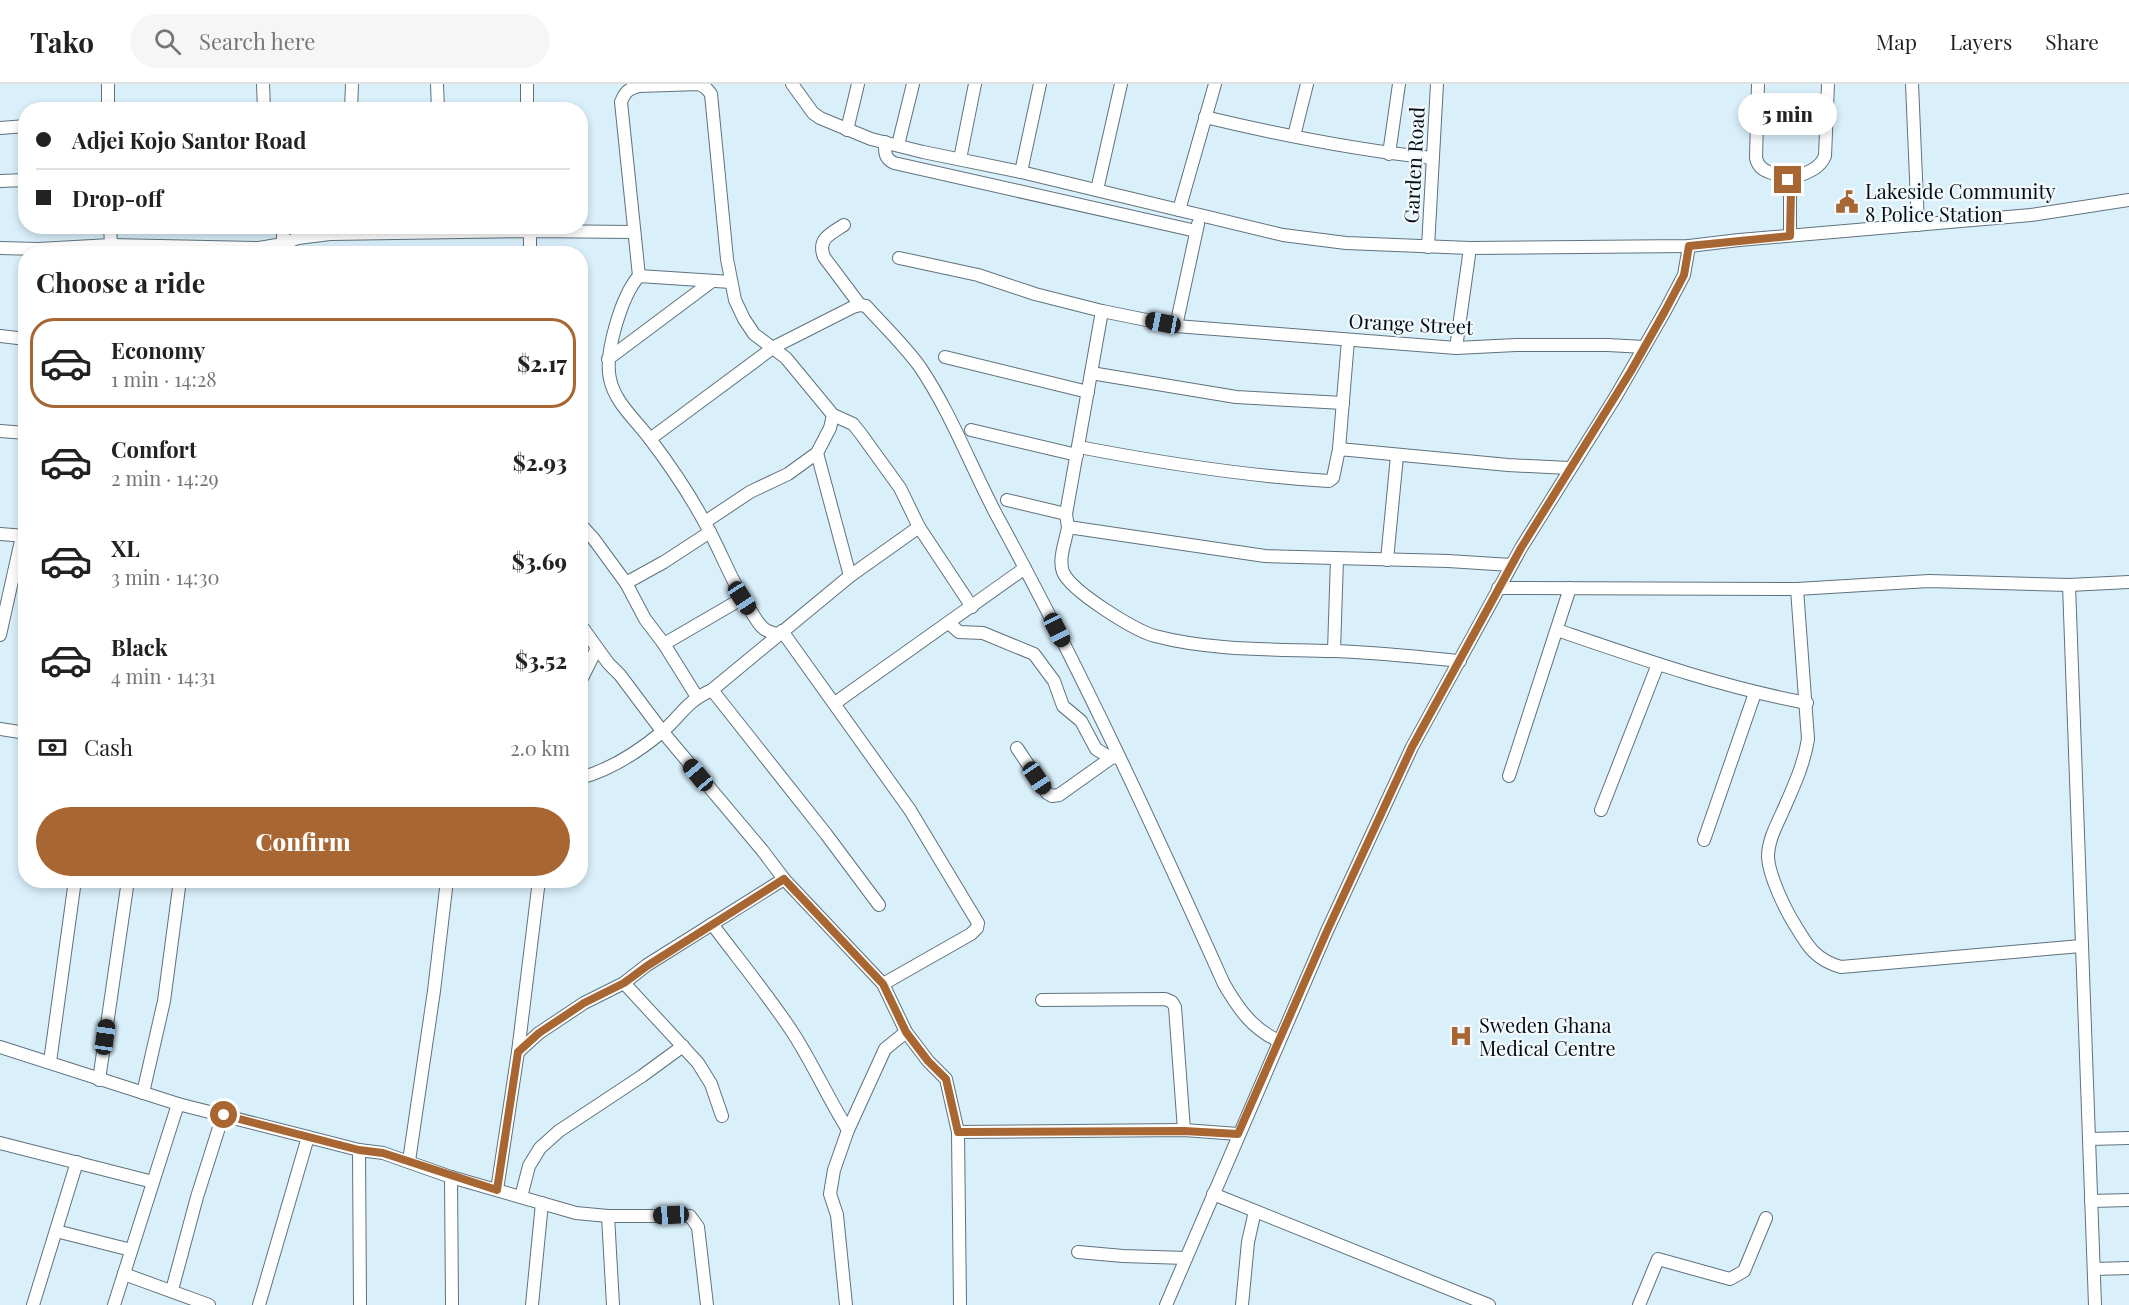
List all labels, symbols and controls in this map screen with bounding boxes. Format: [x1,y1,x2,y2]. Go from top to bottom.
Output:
search box [130,14,550,68]
text: Tako [30,23,94,60]
icon: search [151,25,184,58]
text: Search here [199,26,315,56]
text: Map [1876,27,1917,55]
text: Layers [1950,27,2012,55]
text: Share [2045,27,2099,55]
callout: 5 min [1738,93,1838,135]
text: 5 min [1762,100,1813,127]
street label: Garden Road [1396,106,1430,224]
text: Adjei Kojo Santor Road [72,125,306,155]
route end [1774,166,1801,193]
place label: Lakeside Community 8 Police Station [1865,177,2056,227]
text: Drop-off [72,183,163,213]
public building icon: Lakeside Community 8 Police Station [1834,189,1860,215]
text: Choose a ride [36,264,205,300]
street label: Orange Street [1348,306,1475,340]
car [1144,311,1182,335]
text: Economy [111,335,205,365]
icon: car [39,336,93,390]
text: $2.17 [517,348,567,378]
text: 1 min · 14:28 [111,365,217,392]
text: Comfort [111,434,197,464]
icon: car [39,435,93,489]
text: $2.93 [513,447,567,477]
text: 2 min · 14:29 [111,464,219,491]
text: XL [111,533,140,563]
icon: car [39,534,93,588]
text: $3.69 [512,546,567,576]
text: 3 min · 14:30 [111,563,219,590]
car [725,578,759,618]
car [1041,610,1073,650]
text: Black [111,632,168,662]
icon: car [39,633,93,687]
text: $3.52 [515,645,567,675]
text: 4 min · 14:31 [111,662,216,689]
icon: cash [36,731,69,764]
text: Cash [84,732,133,762]
text: 2.0 km [510,734,570,761]
car [680,755,716,795]
car [1019,758,1055,798]
button: Confirm [36,807,570,876]
place label: Sweden Ghana Medical Centre [1479,1011,1616,1061]
car [94,1018,116,1056]
hospital icon: Sweden Ghana Medical Centre [1448,1023,1474,1049]
route start [210,1101,237,1128]
car [653,1205,689,1225]

